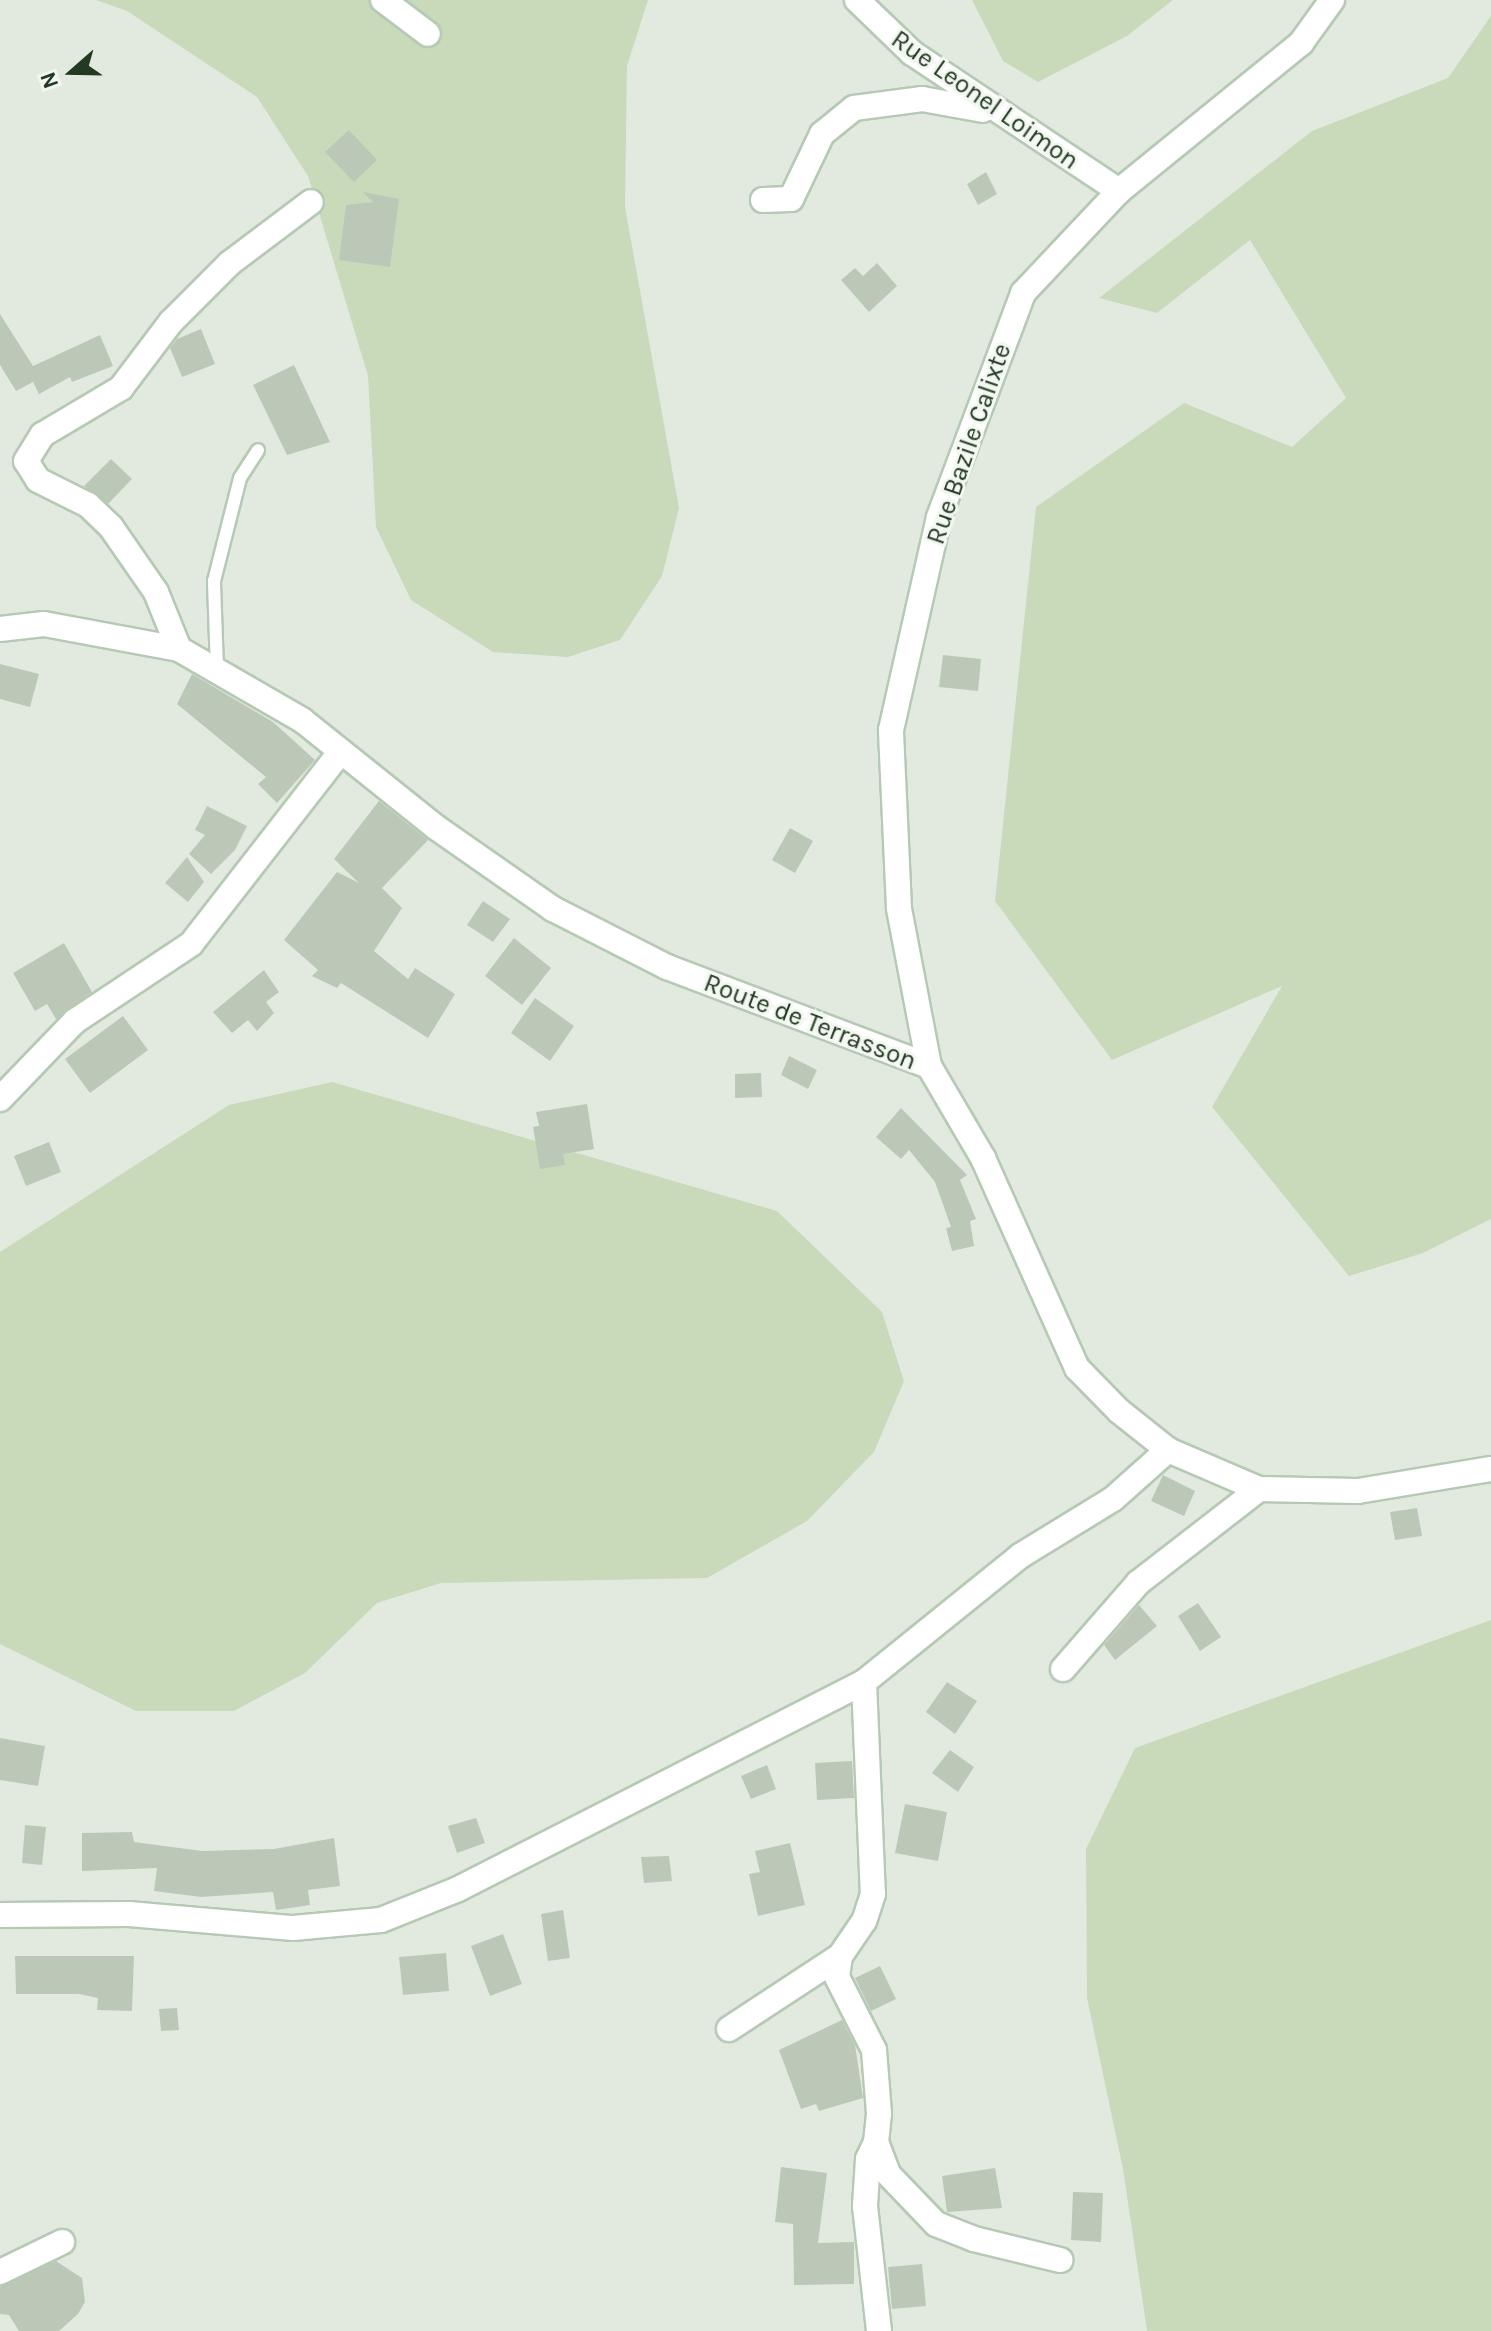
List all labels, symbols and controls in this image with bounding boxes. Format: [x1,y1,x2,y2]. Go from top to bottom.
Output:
street label: Rue Leonel Loimon [885,24,1085,176]
north arrow [32,32,112,112]
text: N [35,68,64,92]
street label: Rue Bazile Calixte [920,340,1018,548]
street label: Route de Terrasson [699,967,921,1077]

